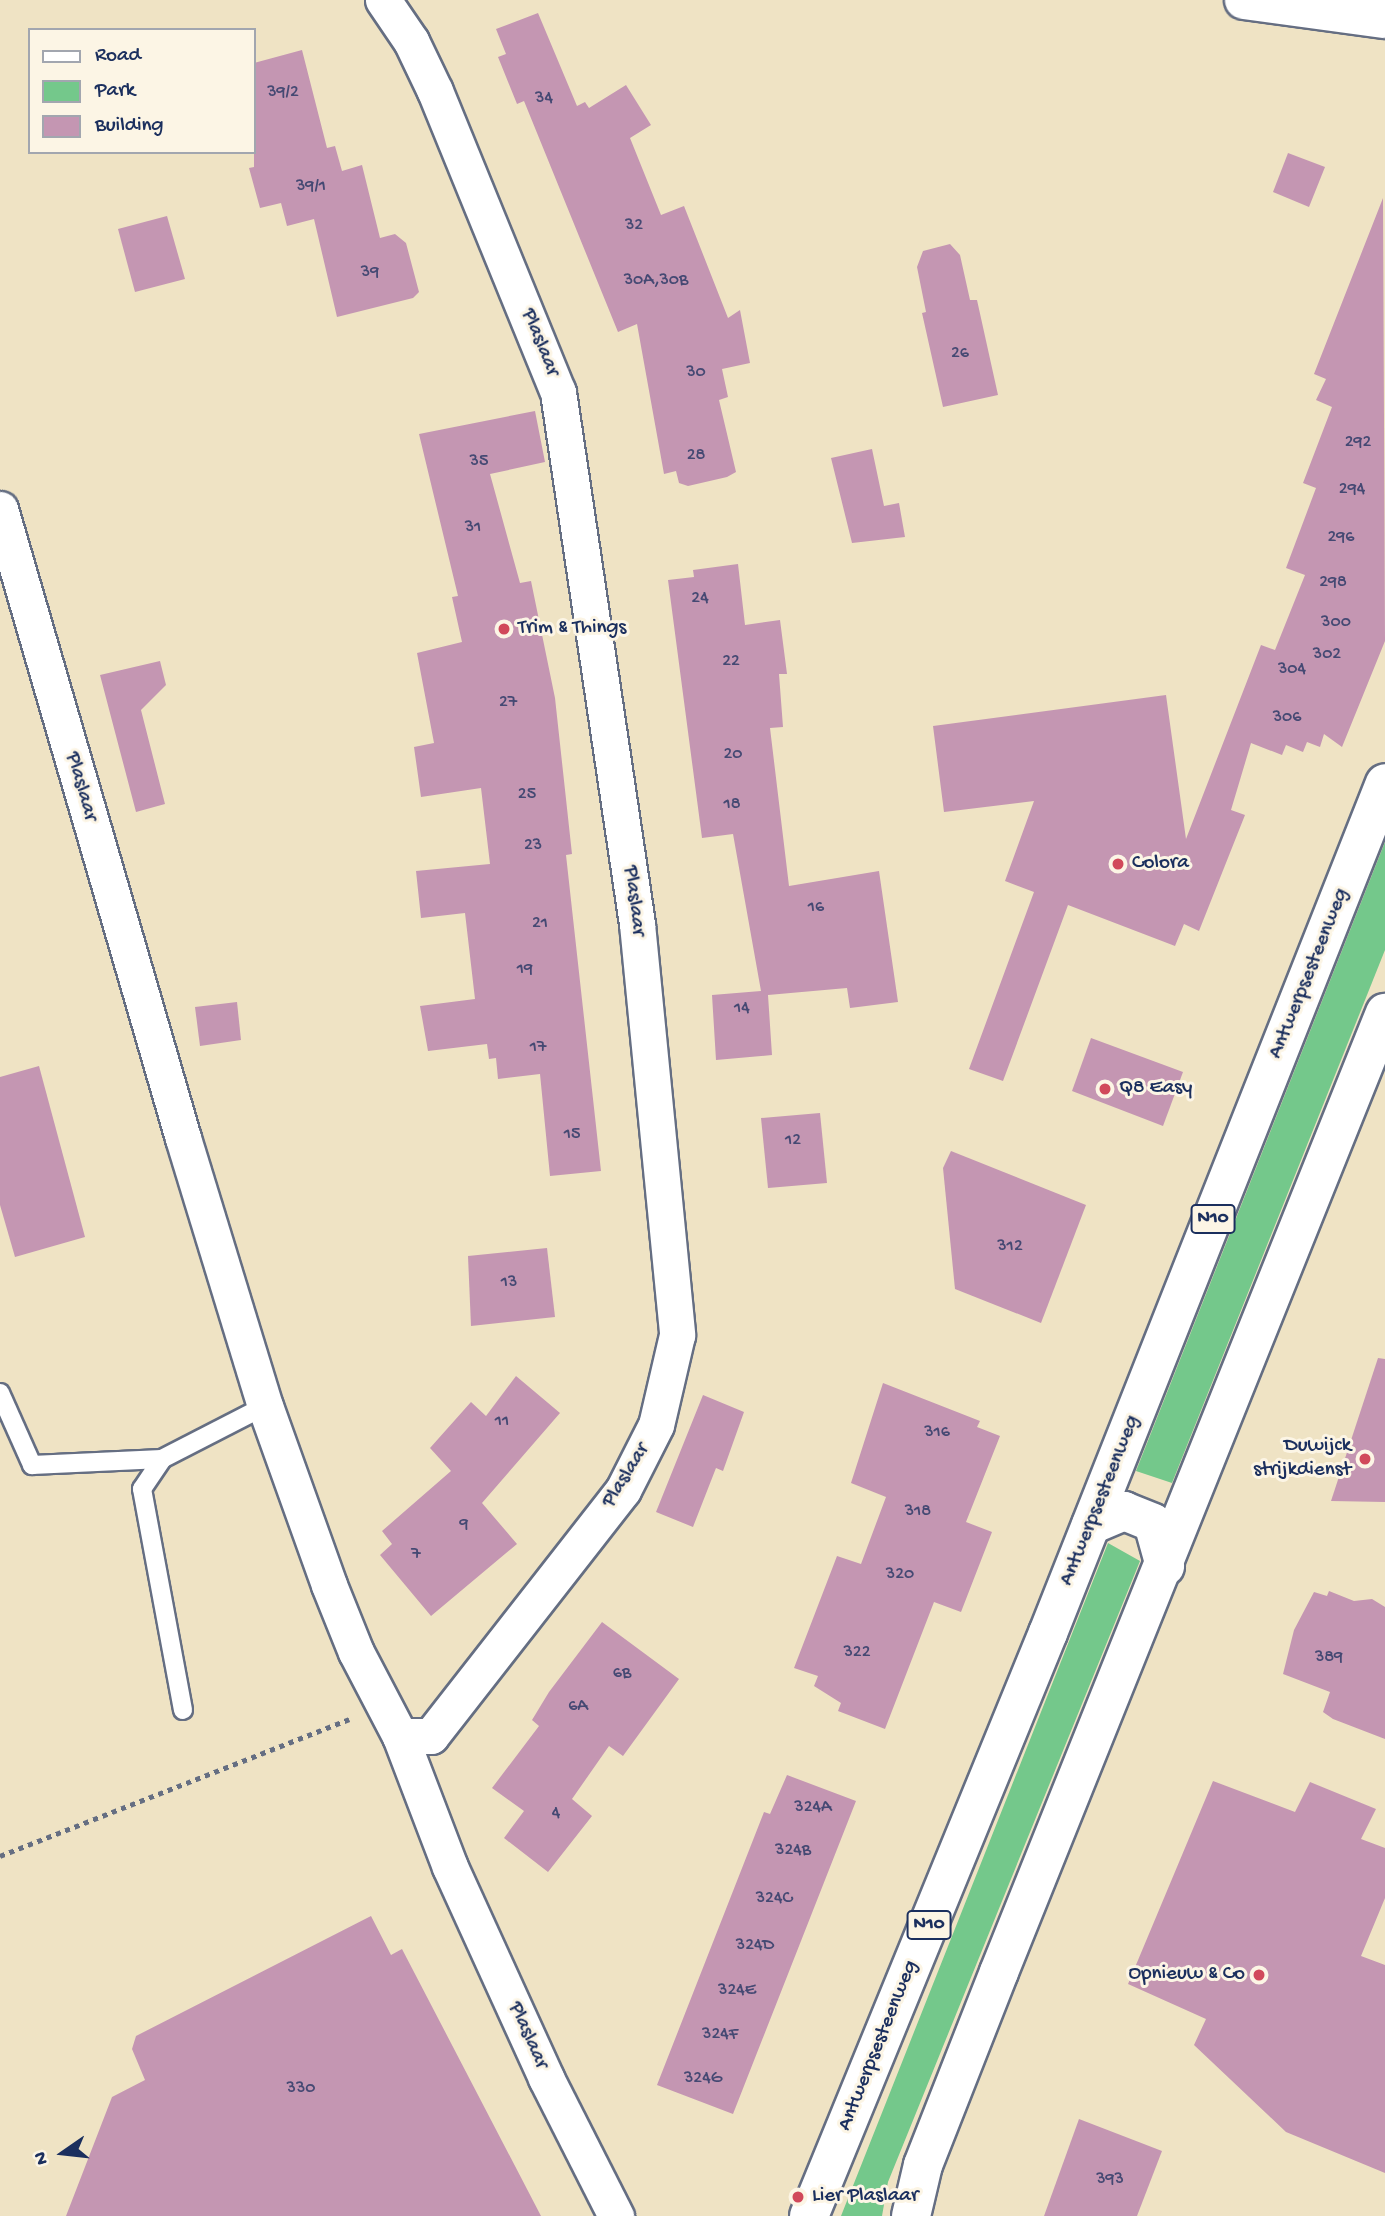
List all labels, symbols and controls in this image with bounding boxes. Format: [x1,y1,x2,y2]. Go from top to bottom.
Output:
legend [28,28,256,154]
text: Road [95,44,141,69]
text: Park [95,79,135,104]
house number: 39/2 [267,82,299,104]
house number: 34 [535,88,553,110]
text: Building [95,114,164,139]
house number: 39/1 [296,176,326,198]
house number: 32 [625,215,643,237]
house number: 39 [361,262,379,284]
house number: 30A,30B [624,270,688,292]
street label: Plaslaar [514,305,564,381]
house number: 26 [951,343,969,365]
house number: 30 [686,362,706,384]
house number: 292 [1345,432,1371,454]
house number: 28 [687,445,705,467]
house number: 35 [470,451,488,473]
house number: 294 [1339,479,1365,501]
house number: 31 [465,517,481,539]
house number: 296 [1328,527,1354,549]
house number: 298 [1319,572,1347,594]
house number: 24 [691,588,709,610]
house number: 300 [1321,612,1351,634]
place label: Trim & Things [518,616,626,642]
marker: Trim & Things [496,621,512,637]
house number: 302 [1313,644,1341,666]
house number: 22 [722,651,740,673]
house number: 304 [1278,659,1306,681]
house number: 27 [499,692,517,714]
house number: 306 [1273,707,1301,729]
house number: 20 [723,744,743,766]
street label: Plaslaar [58,749,102,825]
house number: 25 [518,784,536,806]
house number: 18 [723,794,741,816]
house number: 23 [524,835,542,857]
place label: Colora [1132,851,1189,877]
marker: Colora [1110,856,1126,872]
street label: Plaslaar [616,864,650,938]
street label: Antwerpsesteenweg [1264,885,1356,1063]
house number: 16 [808,897,824,919]
house number: 21 [532,913,548,935]
house number: 19 [517,959,533,981]
house number: 14 [734,998,750,1020]
house number: 17 [530,1037,546,1059]
place label: Q8 Easy [1119,1076,1192,1102]
marker: Q8 Easy [1097,1081,1113,1097]
house number: 15 [564,1124,580,1146]
house number: 12 [785,1130,801,1152]
road number: N10 [1190,1204,1236,1234]
house number: 312 [997,1236,1023,1258]
house number: 13 [501,1272,517,1294]
house number: 11 [495,1411,509,1433]
street label: Antwerpsesteenweg [1055,1412,1147,1590]
house number: 316 [924,1422,950,1444]
place label: Duwijck strijkdienst [1253,1434,1351,1484]
street label: Plaslaar [598,1439,656,1513]
marker: Duwijck strijkdienst [1357,1451,1373,1467]
house number: 318 [905,1501,931,1523]
house number: 9 [459,1514,469,1536]
house number: 7 [411,1544,421,1566]
house number: 320 [886,1564,914,1586]
house number: 322 [844,1642,870,1664]
house number: 389 [1315,1647,1343,1669]
house number: 6B [613,1663,631,1685]
house number: 6A [568,1696,588,1718]
house number: 324A [794,1797,832,1819]
house number: 4 [552,1803,560,1825]
house number: 324B [775,1840,811,1862]
house number: 324C [756,1888,792,1910]
road number: N10 [906,1910,952,1940]
house number: 324D [736,1935,774,1957]
street label: Antwerpsesteenweg [833,1957,925,2135]
place label: Opnieuw & Co [1129,1962,1245,1988]
marker: Opnieuw & Co [1251,1967,1267,1983]
house number: 324E [718,1980,756,2002]
street label: Plaslaar [501,1998,553,2074]
house number: 324F [702,2024,738,2046]
house number: 324G [684,2068,722,2090]
house number: 330 [287,2078,315,2100]
north arrow [28,2118,98,2188]
text: N [29,2149,55,2167]
house number: 393 [1096,2169,1124,2191]
place label: Lier Plaslaar [812,2184,918,2210]
marker: Lier Plaslaar [790,2189,806,2205]

